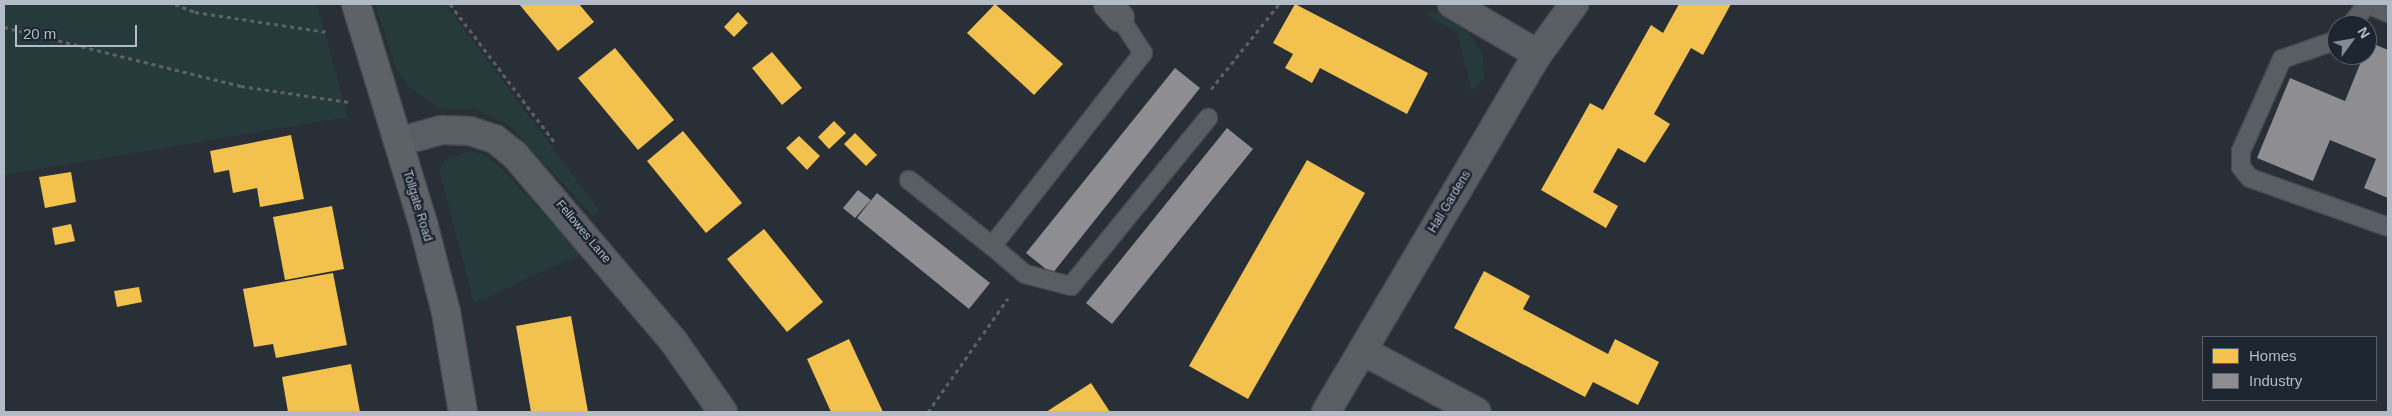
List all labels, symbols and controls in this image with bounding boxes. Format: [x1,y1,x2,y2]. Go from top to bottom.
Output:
scale bar [18,15,140,47]
north arrow [2327,15,2377,65]
text: N [2354,24,2373,41]
text: 20 m [23,25,56,42]
street label: Hall Gardens [1426,168,1474,236]
street label: Tollgate Road [399,169,435,243]
street label: Fellowes Lane [553,198,613,266]
legend [2202,336,2377,401]
text: Homes [2249,347,2297,364]
text: Industry [2249,372,2302,389]

